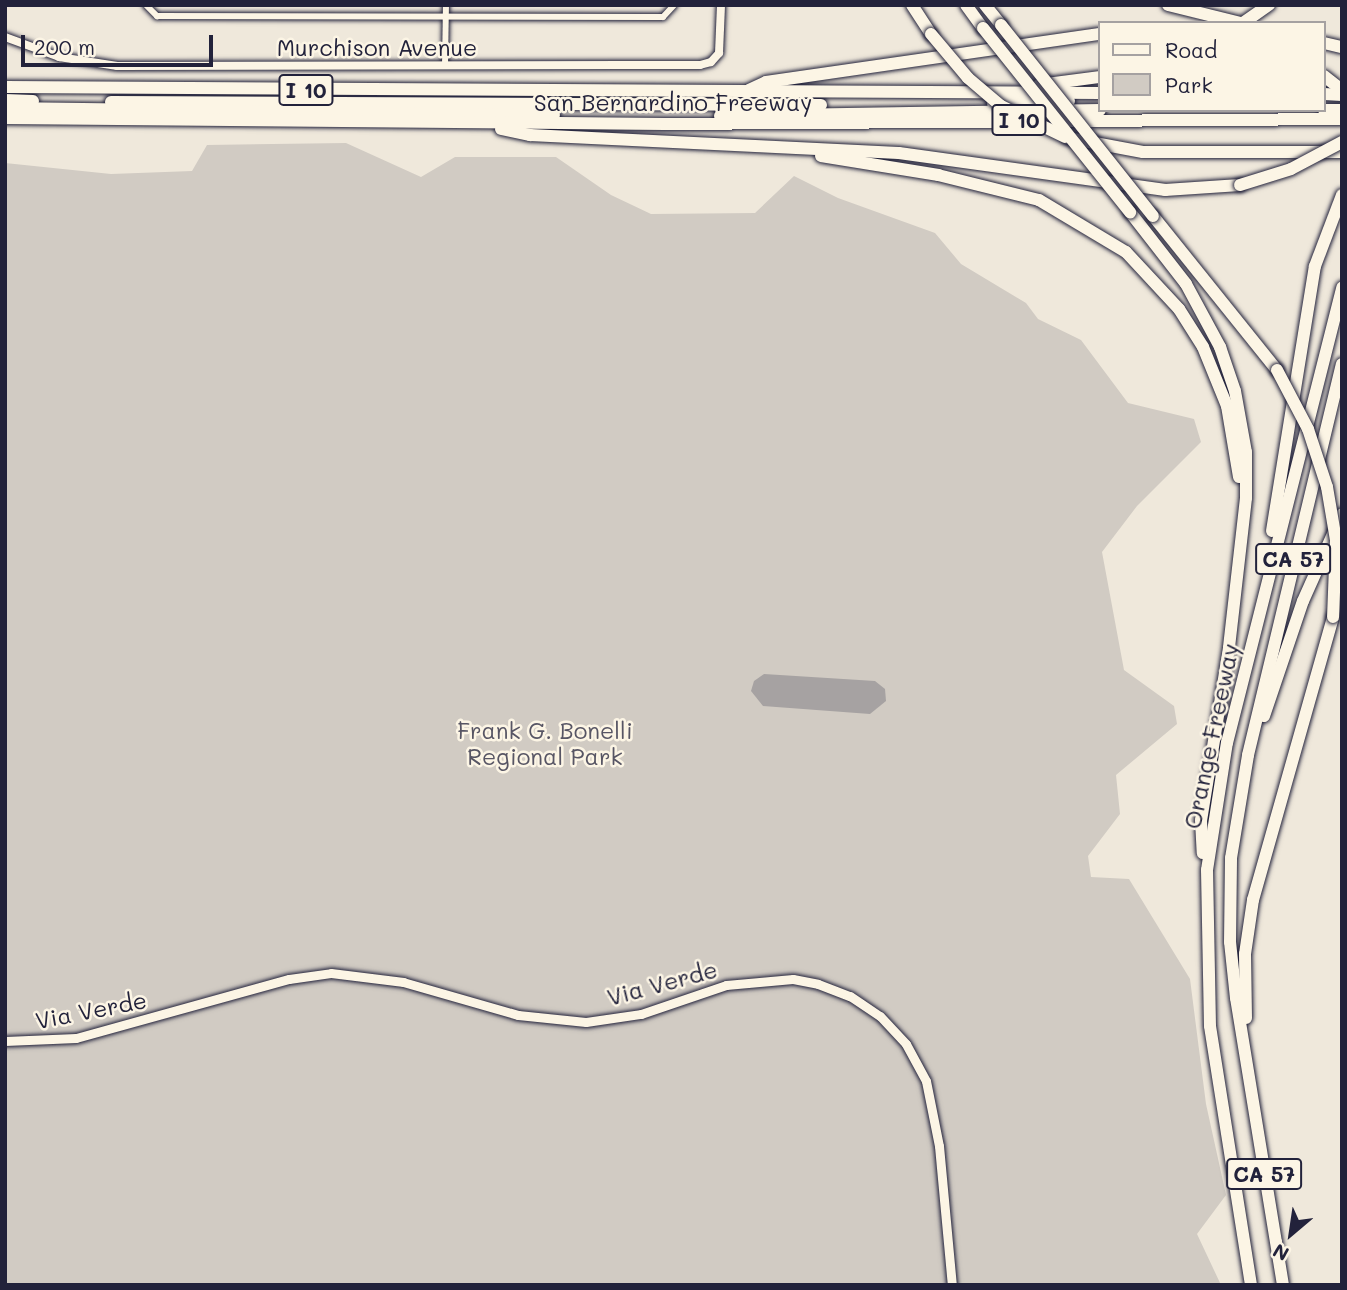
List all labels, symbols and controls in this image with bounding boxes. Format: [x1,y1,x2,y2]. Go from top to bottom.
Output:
scale bar [24,21,217,65]
legend [1098,21,1326,112]
text: 200 m [34,33,95,60]
street label: Murchison Avenue [277,33,477,61]
text: Road [1165,36,1217,63]
text: Park [1165,71,1213,98]
road number: I 10 [278,72,334,108]
street label: San Bernardino Freeway [534,88,812,116]
road number: I 10 [991,102,1047,138]
road number: CA 57 [1254,542,1332,576]
street label: Orange Freeway [1178,641,1244,831]
park label: Frank G. Bonelli Regional Park [457,716,633,770]
street label: Via Verde [604,955,720,1011]
street label: Via Verde [33,986,149,1034]
road number: CA 57 [1226,1156,1302,1192]
north arrow [1256,1199,1326,1269]
text: N [1268,1238,1293,1267]

